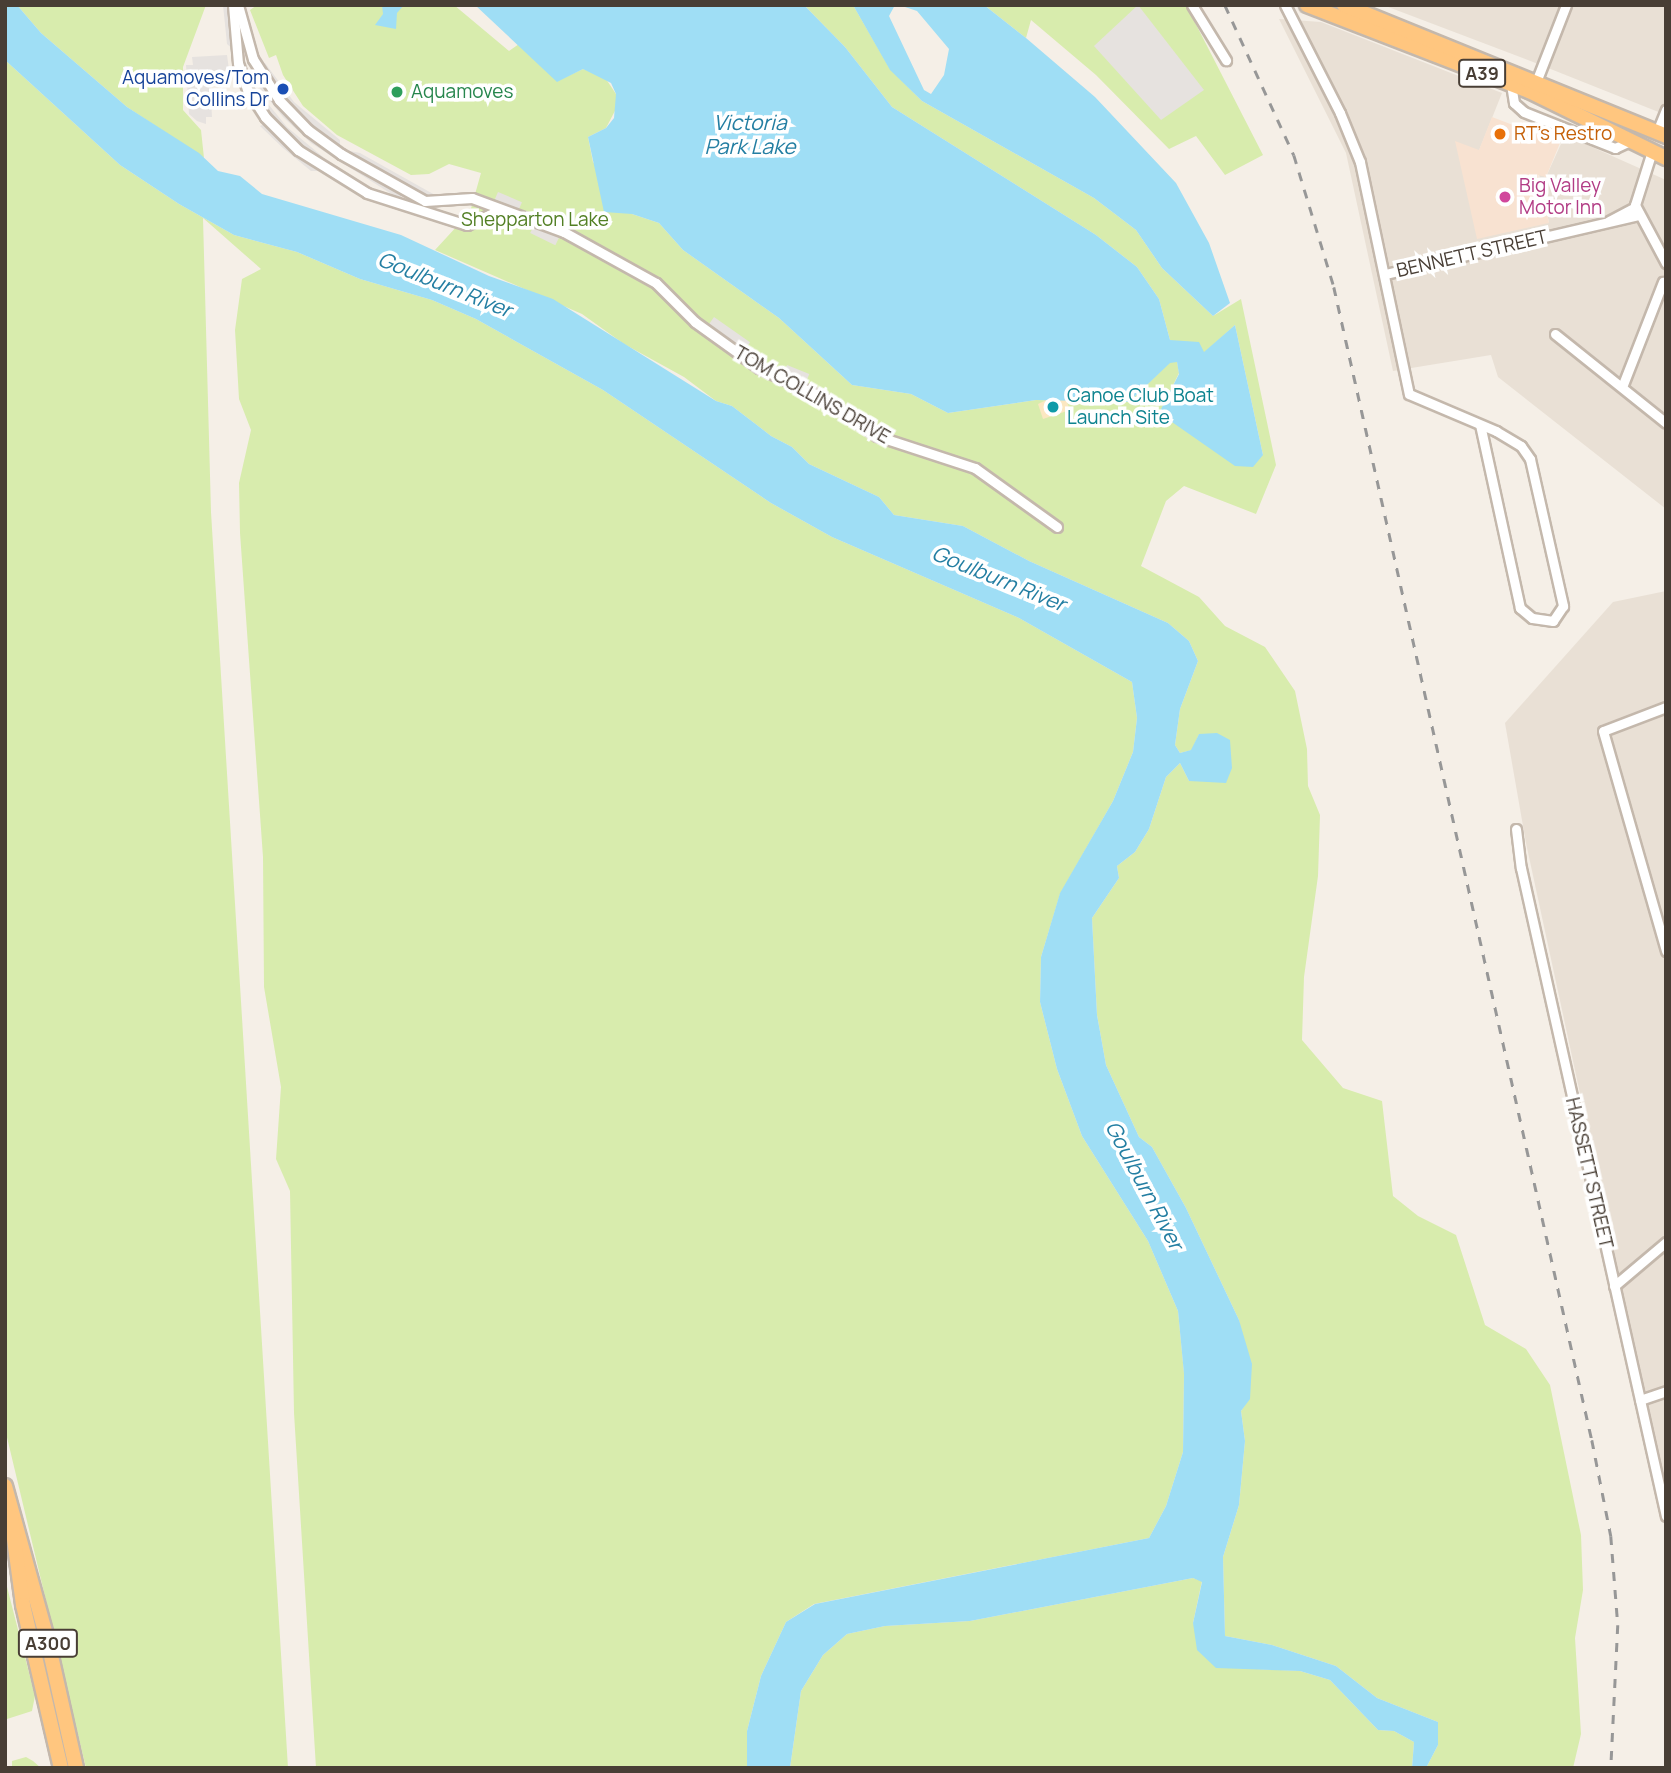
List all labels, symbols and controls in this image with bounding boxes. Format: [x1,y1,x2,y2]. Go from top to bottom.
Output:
road number: A39 [1458,58,1506,88]
place label: Aquamoves/Tom Collins Dr [122,67,269,111]
marker: Aquamoves/Tom Collins Dr [275,81,291,97]
place label: Aquamoves [411,81,513,103]
marker: Aquamoves [389,84,405,100]
water label: Victoria Park Lake [705,109,795,159]
place label: RT's Restro [1514,123,1612,145]
marker: RT's Restro [1492,126,1508,142]
place label: Big Valley Motor Inn [1519,175,1602,219]
marker: Big Valley Motor Inn [1497,189,1513,205]
park label: Shepparton Lake [461,209,609,231]
street label: BENNETT STREET [1394,225,1550,283]
water label: Goulburn River [374,246,516,322]
street label: TOM COLLINS DRIVE [730,341,894,449]
place label: Canoe Club Boat Launch Site [1067,385,1214,429]
marker: Canoe Club Boat Launch Site [1045,399,1061,415]
water label: Goulburn River [928,540,1070,616]
street label: HASSETT STREET [1560,1095,1618,1251]
water label: Goulburn River [1101,1116,1189,1254]
road number: A300 [16,1628,80,1658]

